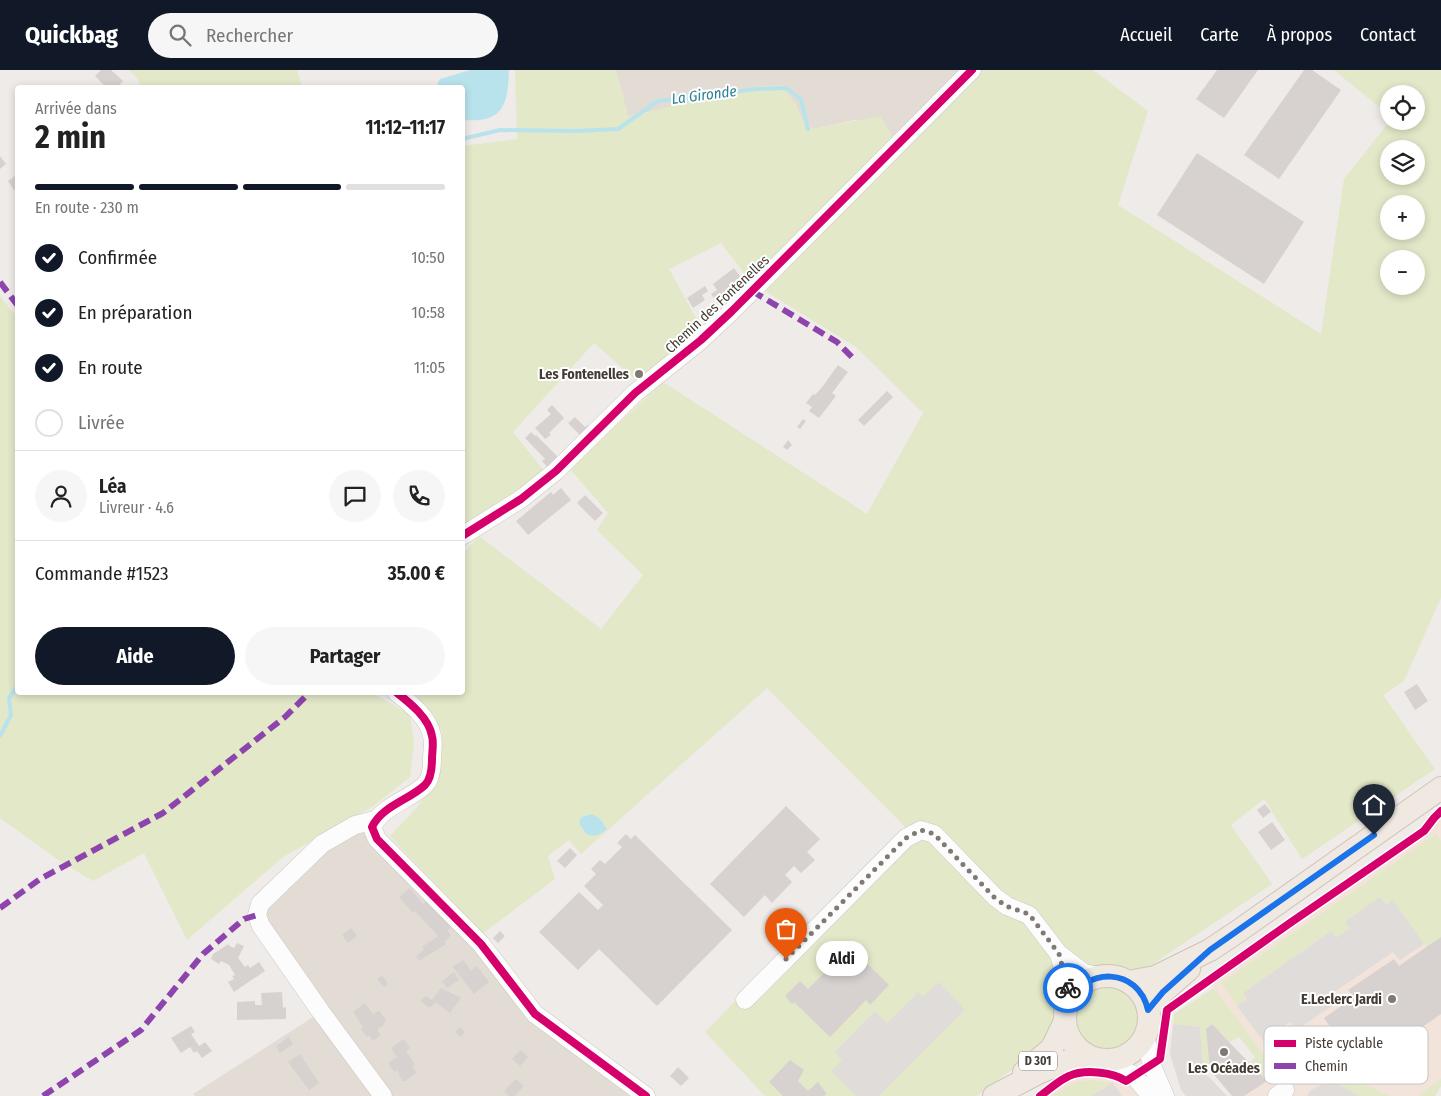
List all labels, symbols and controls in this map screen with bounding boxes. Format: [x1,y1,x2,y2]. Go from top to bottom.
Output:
search box [148,13,498,58]
text: Quickbag [25,21,118,49]
icon: search [166,21,194,49]
text: Rechercher [206,24,293,47]
text: Accueil [1120,24,1172,46]
text: Carte [1200,24,1239,46]
text: À propos [1267,24,1332,46]
text: Contact [1360,24,1416,46]
water label: La Gironde [670,82,738,108]
map controls [1380,85,1425,295]
button: locate [1380,85,1425,130]
text: Arrivée dans [35,99,117,118]
text: 11:12–11:17 [365,116,445,139]
text: 2 min [35,118,106,156]
button: layers [1380,140,1425,185]
button: + [1380,195,1425,240]
text: En route · 230 m [35,198,139,217]
icon: check [35,244,63,272]
text: Confirmée [78,246,157,269]
text: 10:50 [411,248,445,267]
button: − [1380,250,1425,295]
street label: Chemin des Fontenelles [662,252,773,357]
icon: check [35,299,63,327]
text: En préparation [78,301,192,324]
text: 10:58 [412,303,445,322]
icon: check [35,354,63,382]
text: En route [78,356,143,379]
text: 11:05 [414,358,445,377]
place label: Les Fontenelles [539,366,629,383]
marker: Les Fontenelles [633,368,645,380]
text: Livrée [78,411,125,434]
button: person [35,470,87,522]
button: chat [329,470,381,522]
button: phone [393,470,445,522]
text: Léa [99,475,126,498]
text: Livreur · 4.6 [99,498,174,517]
text: Commande #1523 [35,562,169,585]
text: 35.00 € [388,562,445,585]
button: Aide [35,627,235,685]
button: Partager [245,627,445,685]
pin [1353,784,1395,835]
icon: home [1360,791,1388,819]
pin [765,908,807,959]
icon: bag [772,915,800,943]
callout: Aldi [816,942,868,976]
text: Aldi [829,949,855,968]
courier [1043,963,1093,1013]
icon: bike [1054,974,1082,1002]
place label: E.Leclerc Jardi [1301,991,1382,1008]
marker: E.Leclerc Jardi [1386,993,1398,1005]
legend [1264,1026,1428,1084]
text: Piste cyclable [1305,1035,1383,1052]
marker: Les Océades [1218,1046,1230,1058]
road number: D 301 [1019,1051,1057,1070]
text: Chemin [1305,1058,1348,1075]
place label: Les Océades [1188,1060,1260,1077]

